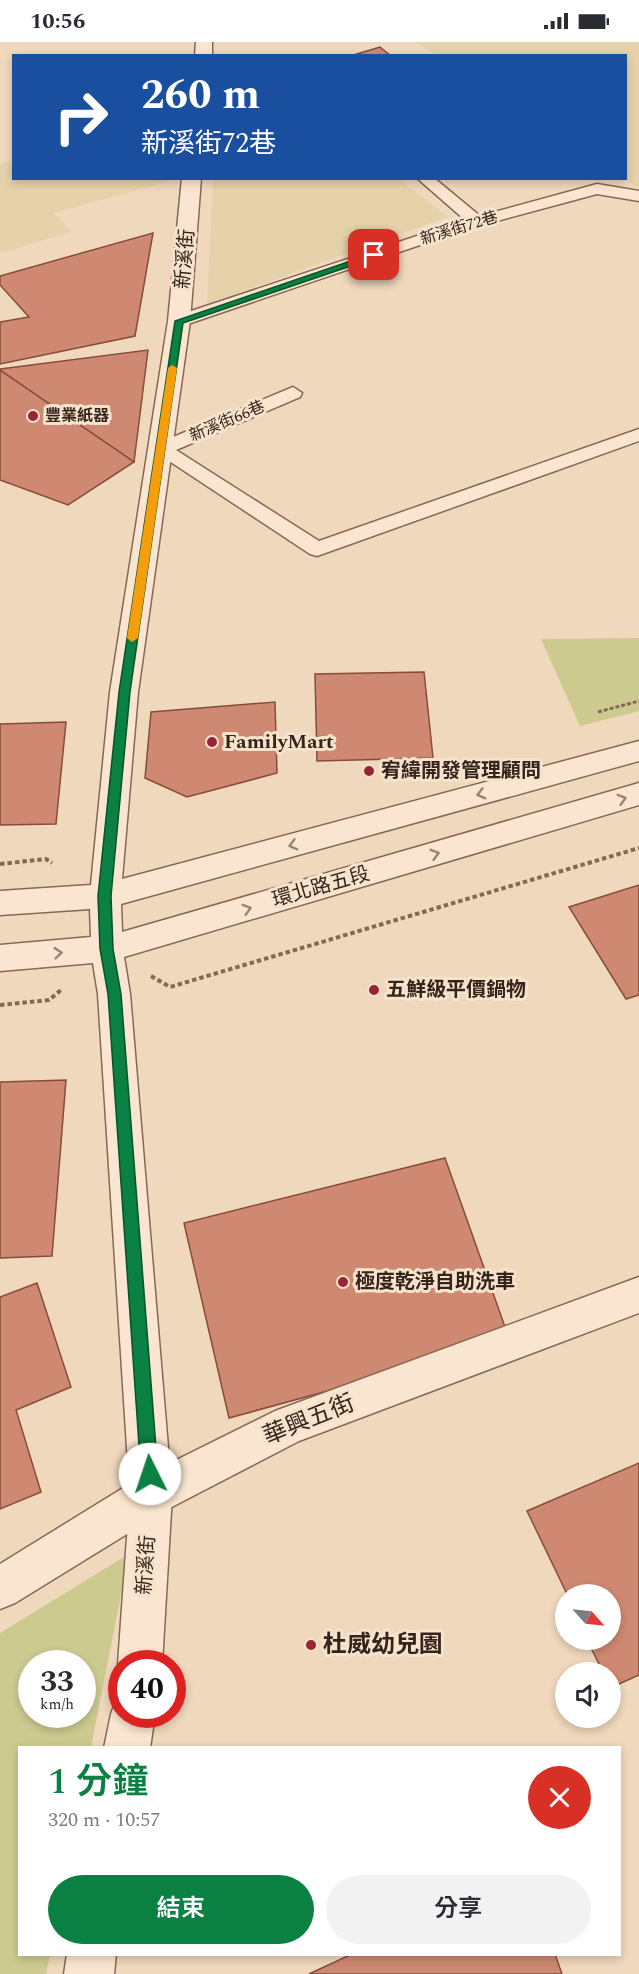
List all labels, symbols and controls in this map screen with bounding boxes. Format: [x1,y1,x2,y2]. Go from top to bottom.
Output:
text: 10:56 [30,5,85,38]
text: 260 m [141,64,260,127]
icon: right [42,78,120,156]
text: 新溪街72巷 [141,123,276,165]
street label: 新溪街72巷 [417,205,501,251]
street label: 新溪街 [167,228,203,290]
pin [348,229,399,280]
icon: arrive [357,238,390,271]
street label: 新溪街66巷 [185,394,269,448]
place label: 豐業紙器 [45,404,109,428]
marker: 豐業紙器 [26,409,40,423]
place label: FamilyMart [224,727,334,757]
marker: FamilyMart [205,735,219,749]
place label: 宥緯開發管理顧問 [381,756,541,786]
marker: 宥緯開發管理顧問 [362,764,376,778]
one-way arrow [476,787,487,799]
one-way arrow [616,794,627,806]
one-way arrow [288,837,298,850]
one-way arrow [429,849,439,861]
street label: 環北路五段 [269,859,373,915]
one-way arrow [242,903,252,916]
one-way arrow [54,947,63,960]
place label: 五鮮級平價鍋物 [386,975,526,1005]
marker: 五鮮級平價鍋物 [367,983,381,997]
place label: 極度乾淨自助洗車 [355,1267,515,1297]
marker: 極度乾淨自助洗車 [336,1275,350,1289]
street label: 華興五街 [258,1385,360,1455]
position arrow [118,1442,182,1506]
street label: 新溪街 [129,1534,163,1596]
north arrow [555,1584,621,1650]
map controls [555,1584,621,1728]
place label: 杜威幼兒園 [323,1627,443,1663]
marker: 杜威幼兒園 [304,1638,318,1652]
speed limit sign: 40 [108,1650,186,1728]
text: 33 [40,1659,74,1705]
button: sound [555,1662,621,1728]
text: km/h [40,1693,74,1716]
text: 1 分鐘 [48,1755,148,1810]
button: close [528,1766,591,1829]
text: 320 m · 10:57 [48,1805,160,1835]
button: 結束 [48,1875,314,1944]
button: 分享 [326,1875,591,1944]

